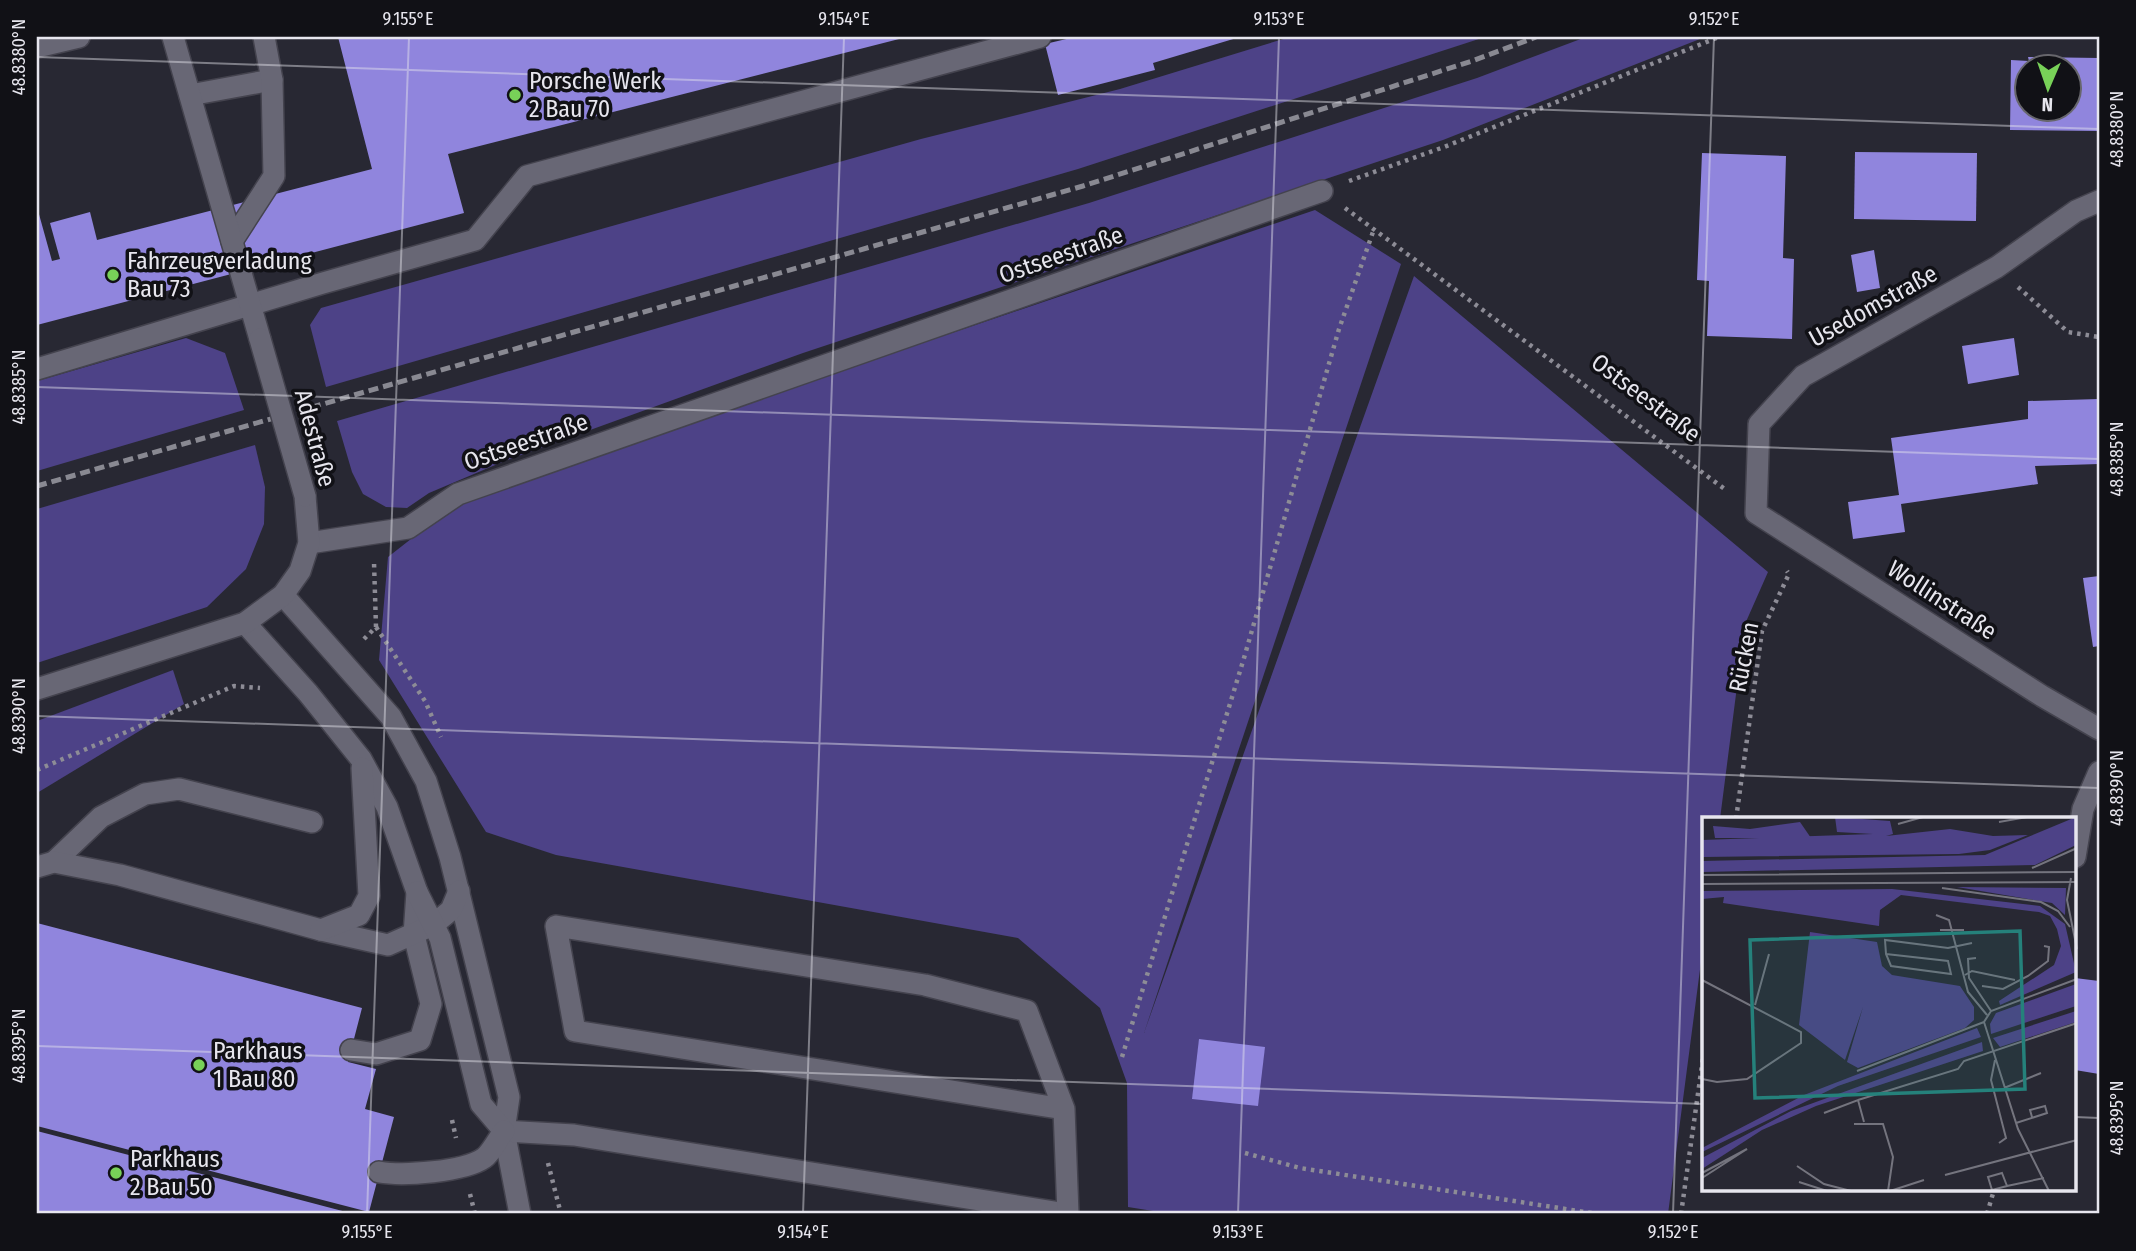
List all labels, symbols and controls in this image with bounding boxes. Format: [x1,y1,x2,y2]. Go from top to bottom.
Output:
text: 9.155°E [383,8,433,30]
text: 9.154°E [818,8,870,30]
text: 9.153°E [1254,8,1304,30]
text: 9.152°E [1689,8,1739,30]
text: 48.8380°N [8,19,30,95]
north arrow [2014,52,2084,122]
place label: Porsche Werk 2 Bau 70 [529,67,662,123]
marker: Porsche Werk 2 Bau 70 [507,87,523,103]
text: 48.8380°N [2106,91,2128,167]
text: N [2041,93,2054,116]
street label: Ostseestraße [995,221,1127,289]
place label: Fahrzeugverladung Bau 73 [127,247,312,303]
street label: Usedomstraße [1804,259,1942,353]
marker: Fahrzeugverladung Bau 73 [105,267,121,283]
street label: Ostseestraße [1586,348,1706,448]
text: 48.8385°N [8,349,30,425]
street label: Adestraße [289,386,341,490]
street label: Ostseestraße [460,408,592,476]
text: 48.8385°N [2106,421,2128,497]
street label: Wollinstraße [1882,555,2002,645]
street label: Rücken [1723,619,1765,695]
text: 48.8390°N [8,678,30,754]
text: 48.8390°N [2106,750,2128,826]
inset map [1702,817,2076,1192]
text: 48.8395°N [8,1009,30,1083]
place label: Parkhaus 1 Bau 80 [213,1037,303,1093]
marker: Parkhaus 1 Bau 80 [191,1057,207,1073]
text: 48.8395°N [2106,1081,2128,1155]
place label: Parkhaus 2 Bau 50 [130,1145,220,1201]
marker: Parkhaus 2 Bau 50 [108,1165,124,1181]
text: 9.155°E [342,1221,392,1243]
text: 9.154°E [777,1221,829,1243]
text: 9.153°E [1213,1221,1263,1243]
text: 9.152°E [1648,1221,1698,1243]

